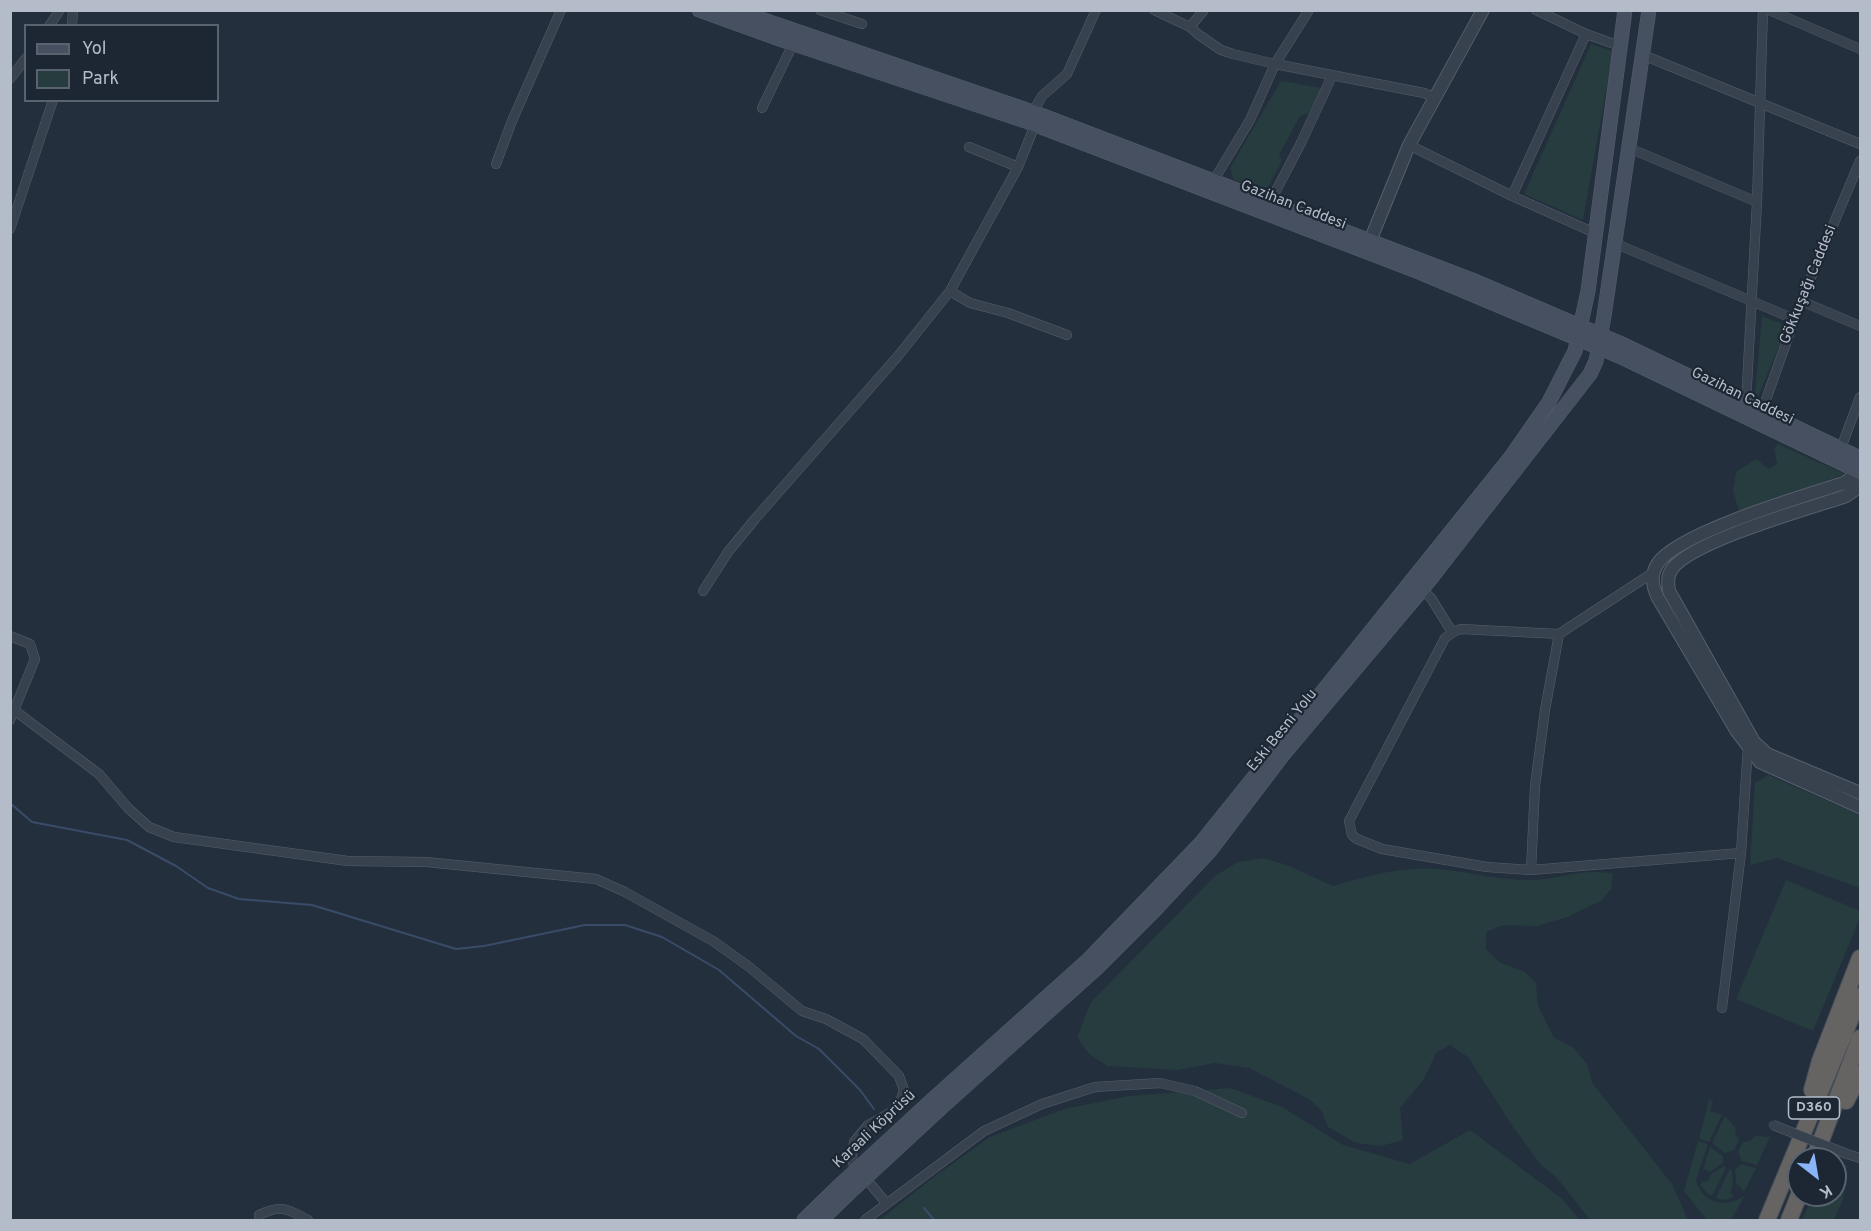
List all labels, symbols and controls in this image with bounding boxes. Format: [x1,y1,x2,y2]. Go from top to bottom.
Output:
legend [24,24,219,102]
text: Yol [82,38,107,61]
text: Park [82,68,119,91]
street label: Gazihan Caddesi [1238,178,1348,234]
street label: Gökkuşağı Caddesi [1777,223,1841,347]
street label: Gazihan Caddesi [1688,364,1796,430]
street label: Eski Besni Yolu [1244,686,1322,776]
street label: Karaali Köprüsü [830,1087,920,1173]
road number: D360 [1788,1097,1840,1119]
north arrow [1787,1147,1847,1207]
text: K [1815,1179,1835,1202]

